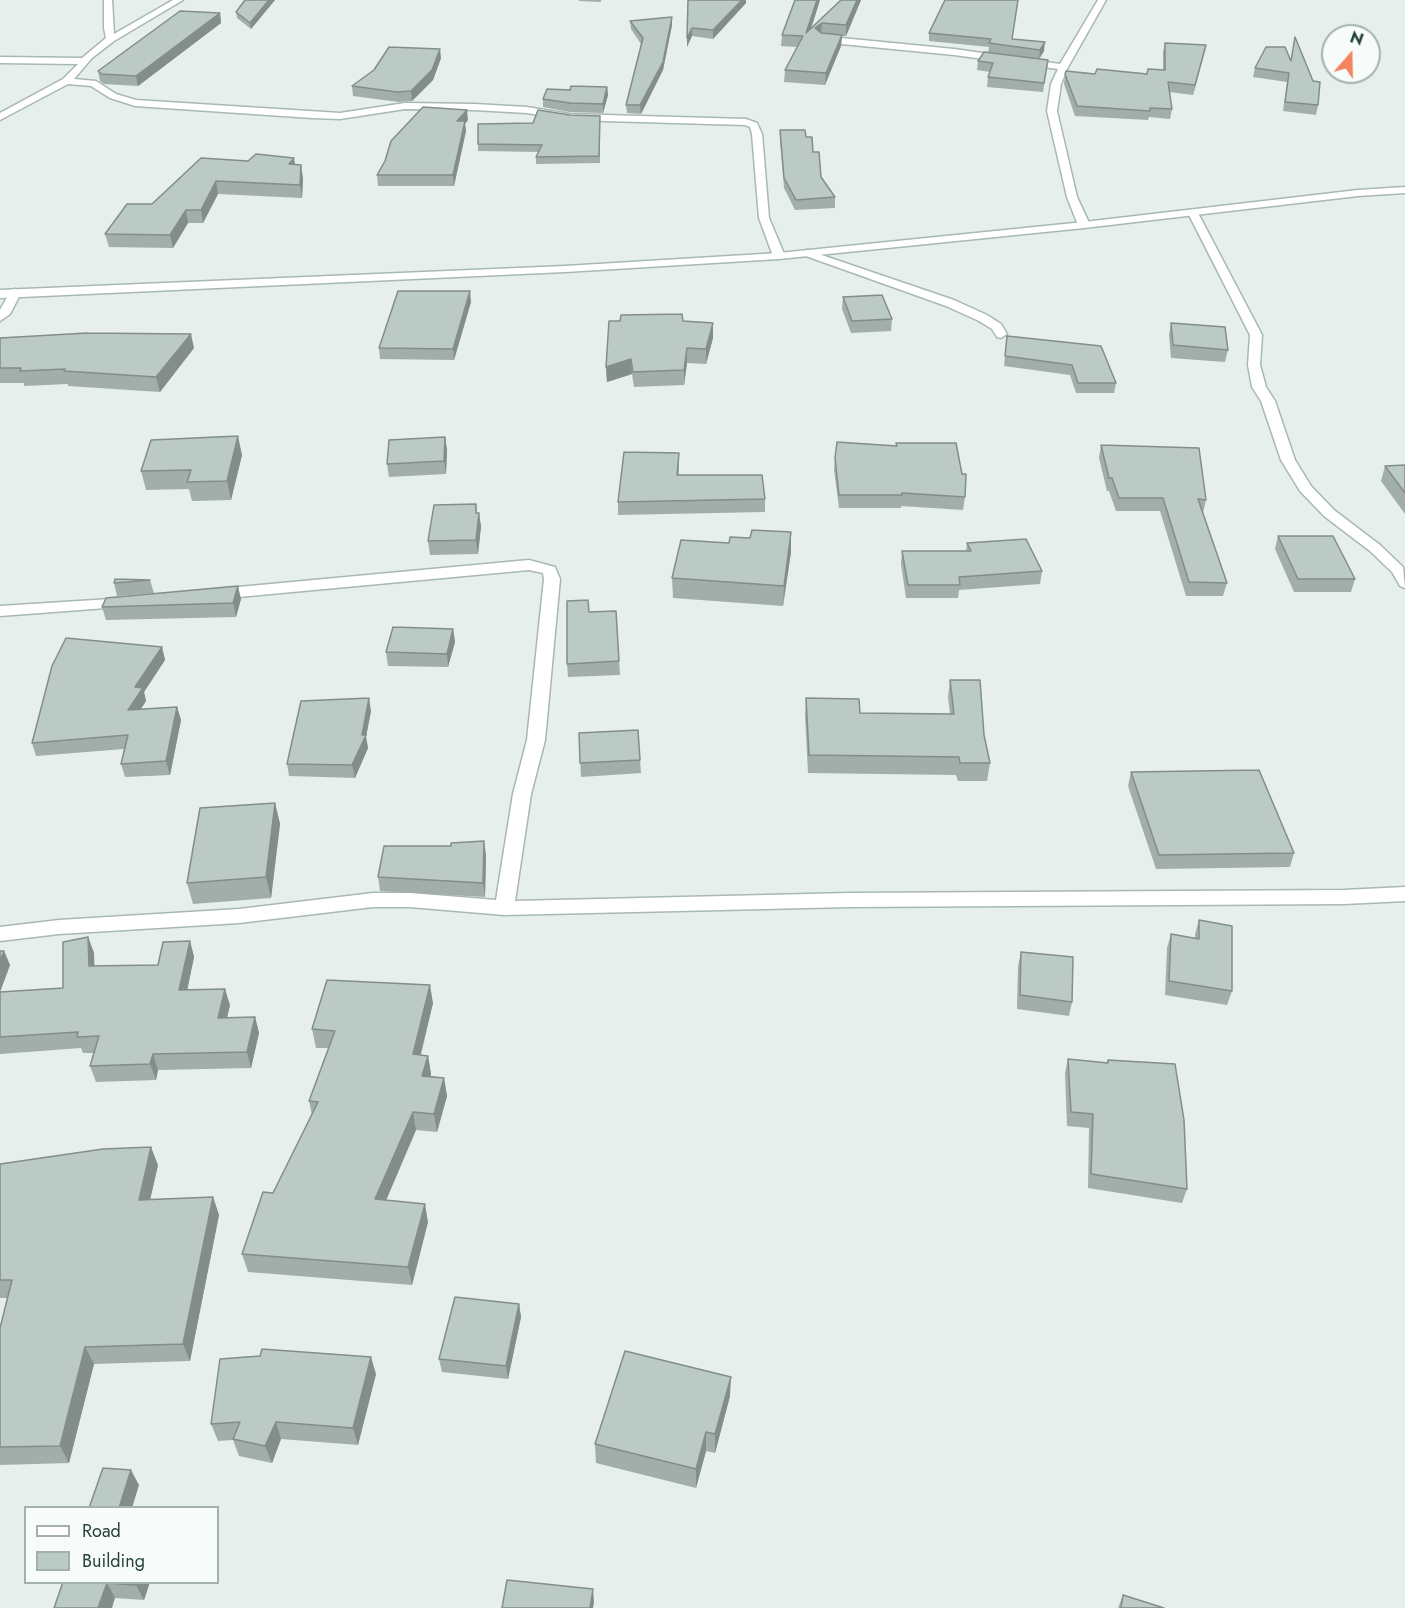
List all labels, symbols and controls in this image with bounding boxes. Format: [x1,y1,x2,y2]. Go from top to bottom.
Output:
north arrow [1321,24,1381,84]
text: N [1347,26,1367,51]
legend [24,1506,219,1584]
text: Road [82,1518,121,1544]
text: Building [82,1548,145,1574]

